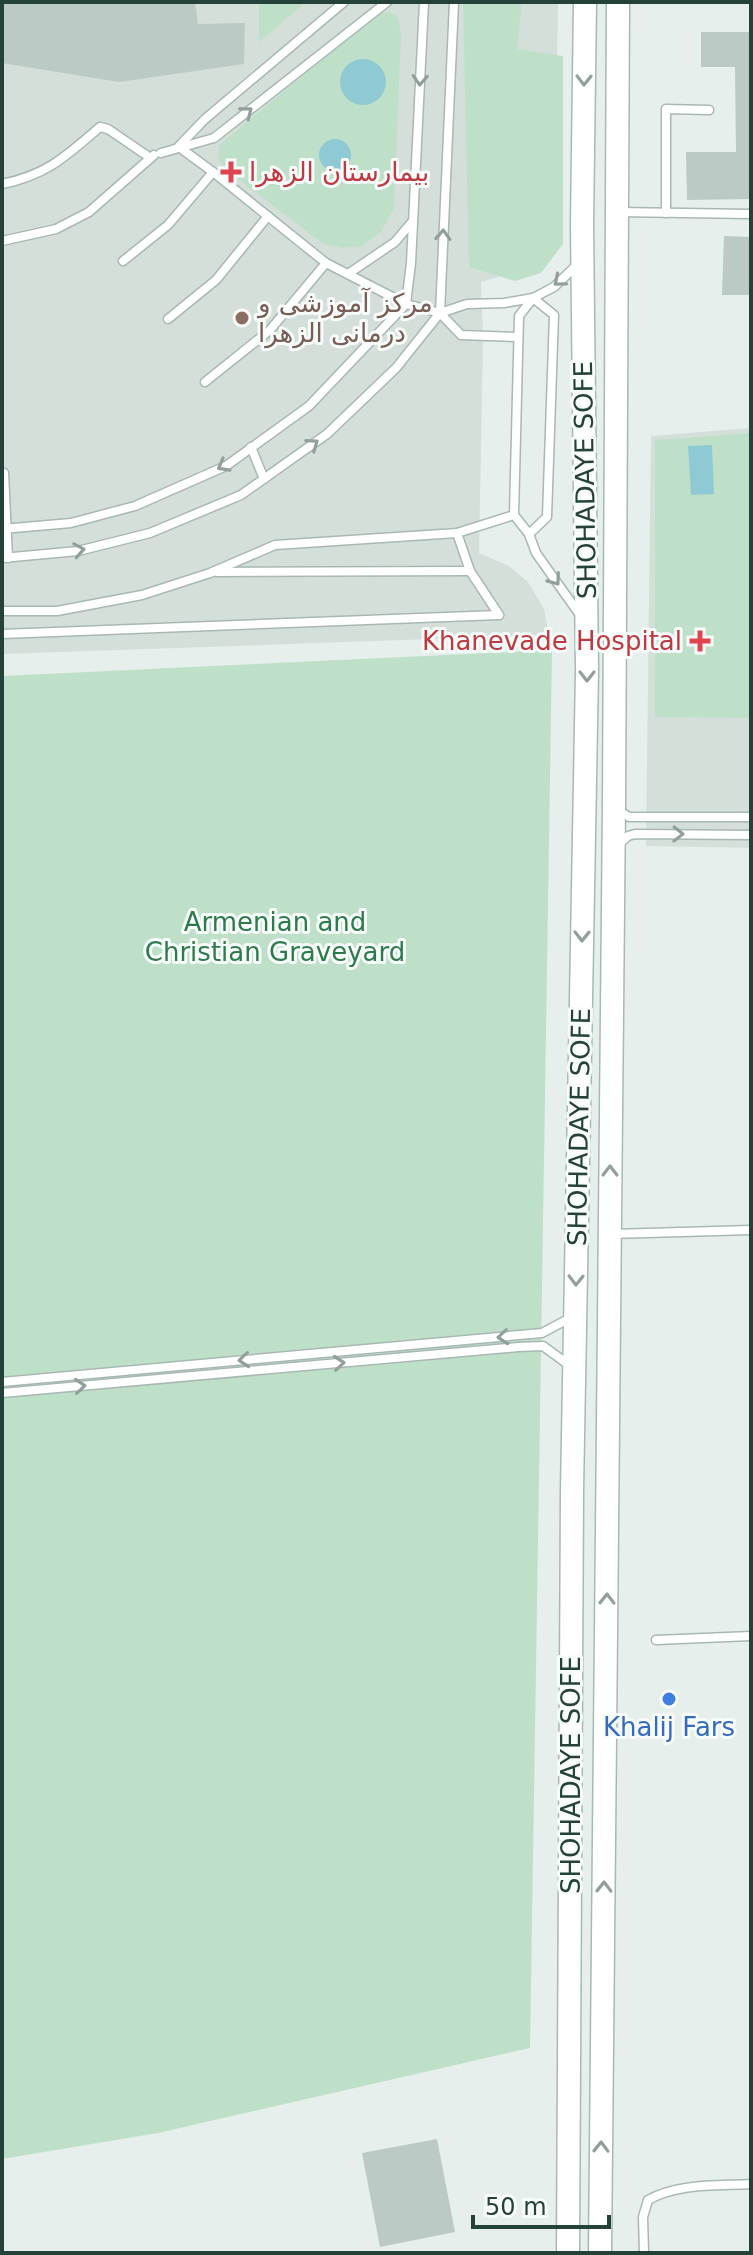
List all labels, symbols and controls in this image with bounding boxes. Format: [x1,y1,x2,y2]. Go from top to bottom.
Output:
one-way arrow [412,74,429,87]
one-way arrow [575,74,593,87]
one-way arrow [238,108,253,122]
place label: بیمارستان الزهرا [249,157,429,188]
marker: بیمارستان الزهرا [220,161,242,183]
one-way arrow [435,228,452,241]
one-way arrow [554,271,569,285]
place label: مرکز آموزشی و درمانی الزهرا [256,287,433,349]
marker: مرکز آموزشی و درمانی الزهرا [233,309,251,327]
street label: SHOHADAYE SOFE [568,361,602,599]
one-way arrow [305,439,319,453]
one-way arrow [217,456,231,472]
one-way arrow [73,542,86,559]
one-way arrow [545,571,560,586]
place label: Khanevade Hospital [422,626,682,656]
marker: Khanevade Hospital [689,630,711,652]
one-way arrow [578,670,596,683]
one-way arrow [672,826,685,843]
park label: Armenian and Christian Graveyard [145,907,405,967]
one-way arrow [574,930,591,943]
street label: SHOHADAYE SOFE [562,1008,596,1246]
one-way arrow [602,1164,619,1177]
one-way arrow [567,1274,585,1287]
one-way arrow [496,1328,509,1345]
one-way arrow [237,1351,250,1368]
one-way arrow [333,1355,346,1372]
one-way arrow [74,1378,87,1395]
one-way arrow [598,1592,616,1605]
street label: SHOHADAYE SOFE [556,1656,586,1894]
marker: Khalij Fars [660,1690,678,1708]
place label: Khalij Fars [603,1712,735,1742]
one-way arrow [595,1880,613,1893]
one-way arrow [592,2140,610,2153]
scale bar [473,2179,609,2229]
text: 50 m [485,2193,547,2221]

